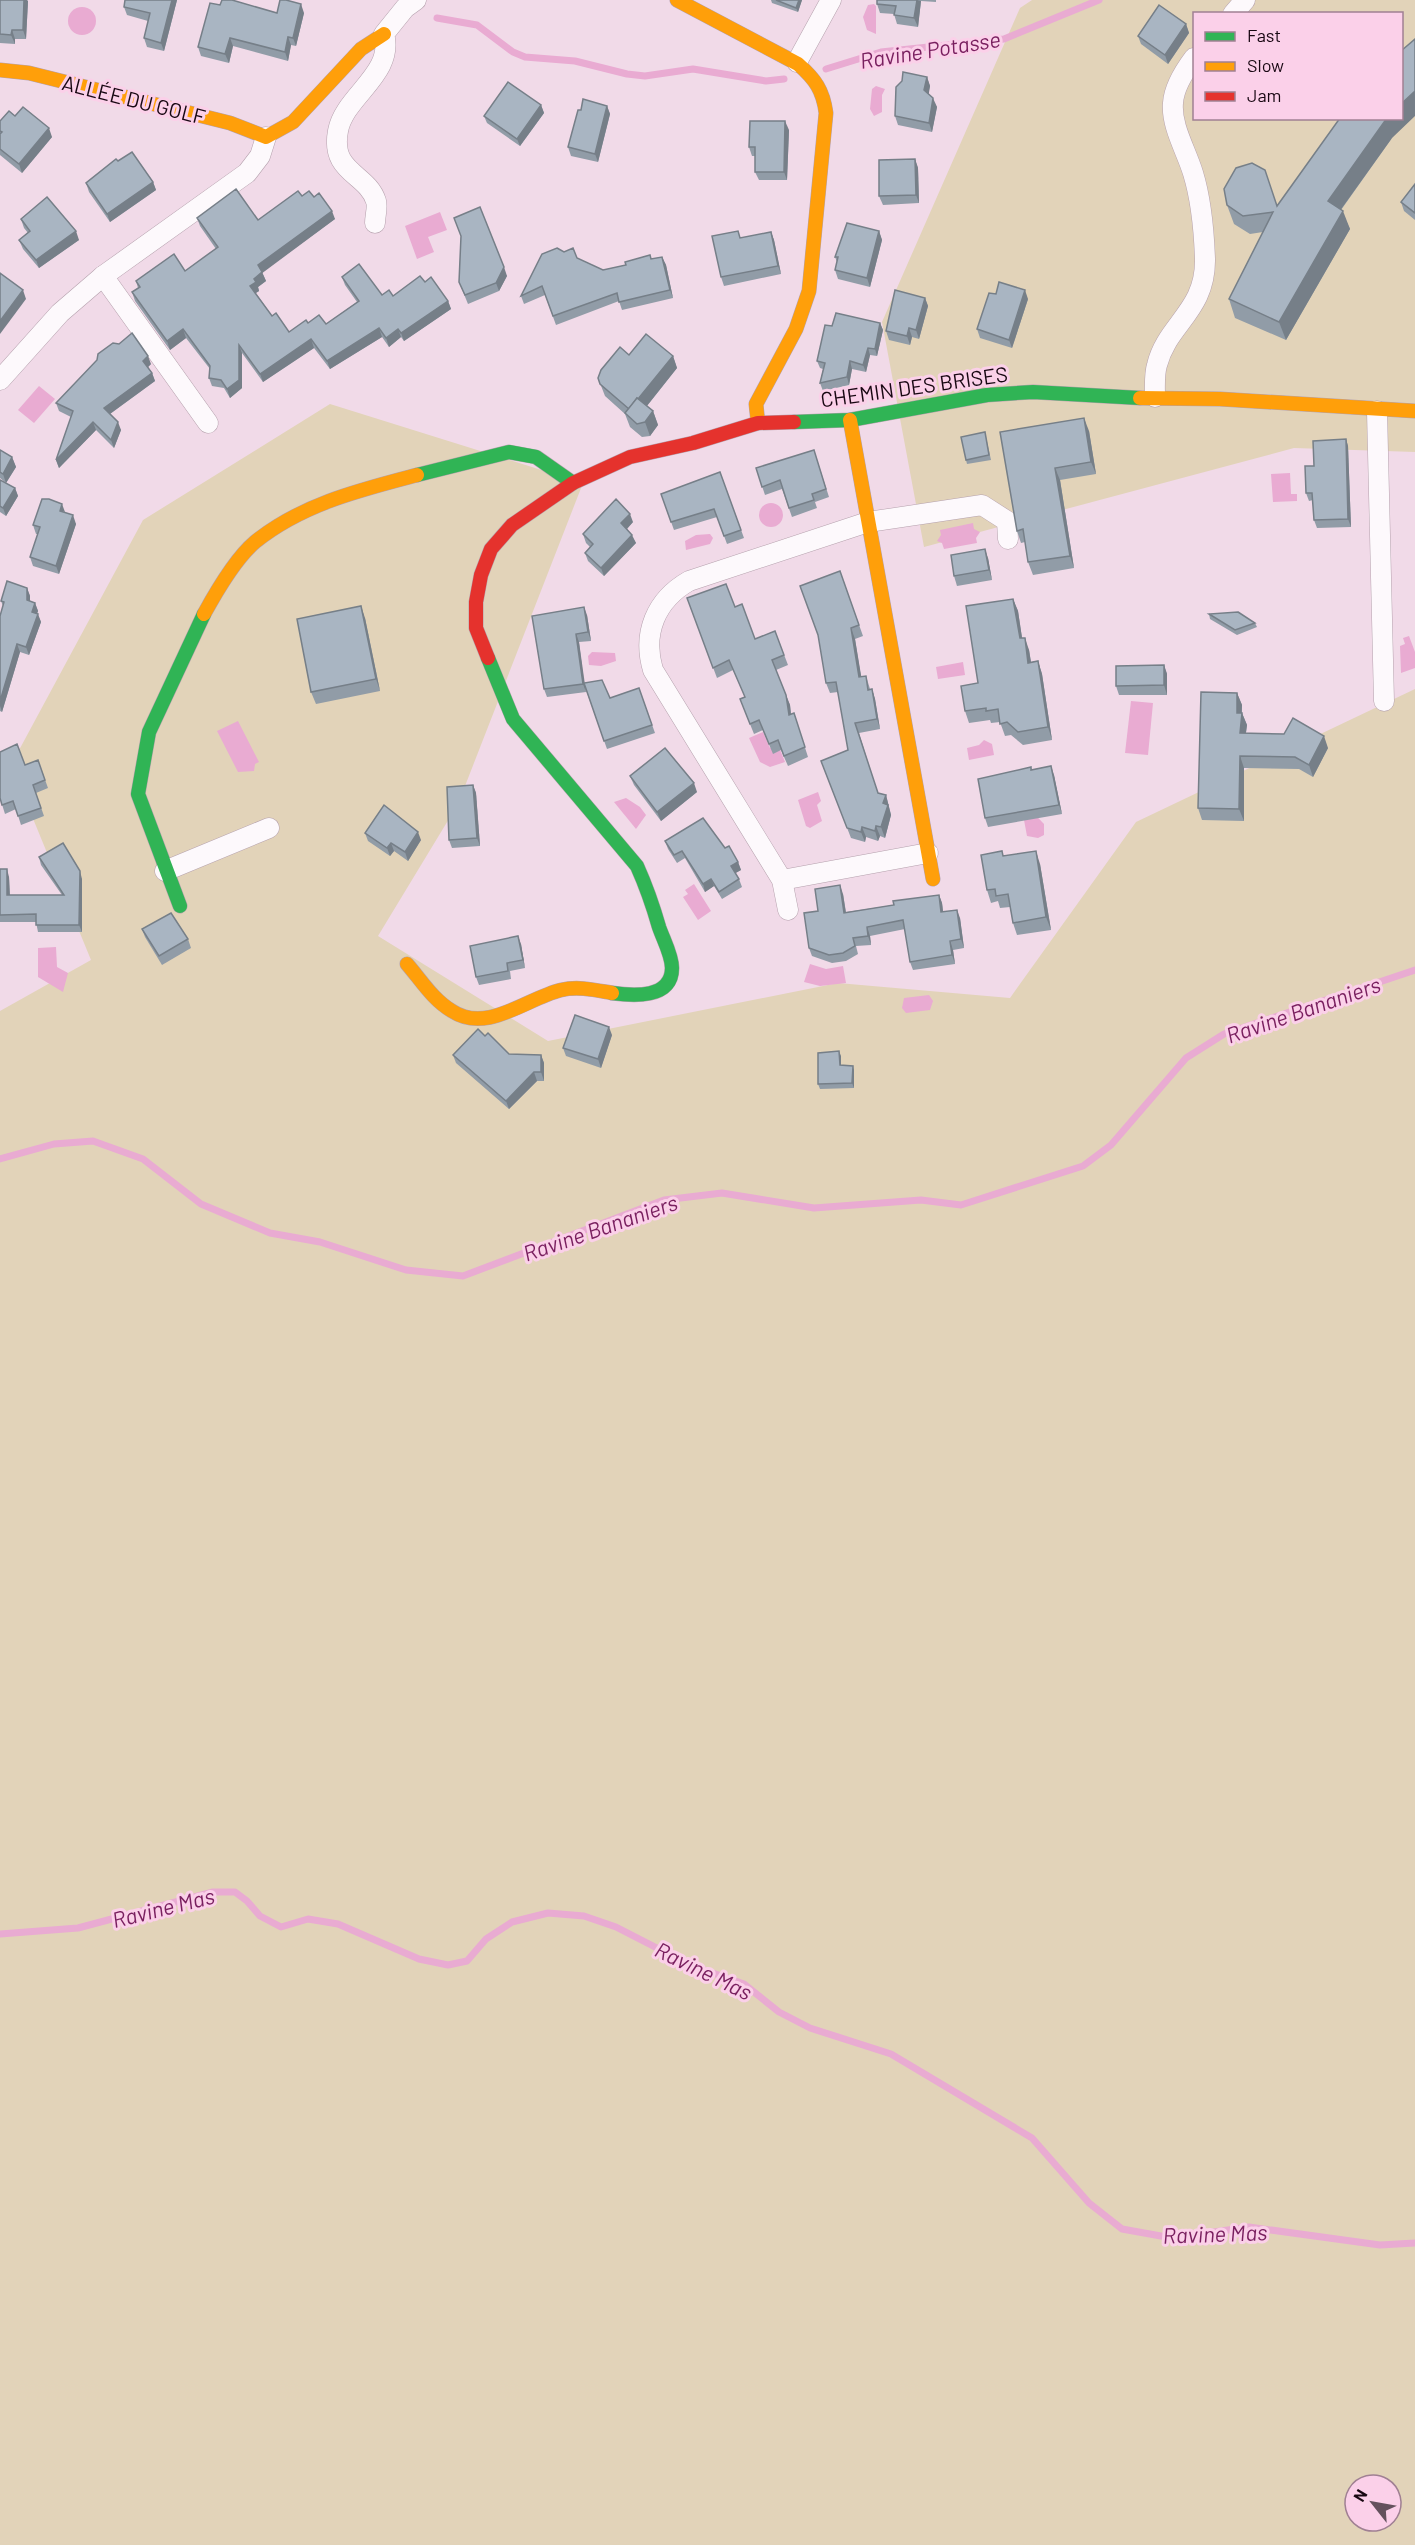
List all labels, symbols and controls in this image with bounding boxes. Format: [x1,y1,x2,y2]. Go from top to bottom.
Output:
legend [1193,12,1403,120]
text: Fast [1247,24,1281,46]
water label: Ravine Potasse [858,25,1002,73]
text: Slow [1247,54,1284,76]
street label: ALLÉE DU GOLF [60,69,208,129]
text: Jam [1247,84,1281,106]
street label: CHEMIN DES BRISES [819,360,1009,412]
water label: Ravine Bananiers [1222,970,1384,1048]
water label: Ravine Bananiers [519,1188,681,1266]
water label: Ravine Mas [109,1882,217,1932]
water label: Ravine Mas [651,1935,757,2005]
water label: Ravine Mas [1162,2218,1268,2248]
north arrow [1343,2473,1403,2533]
text: N [1349,2486,1371,2504]

